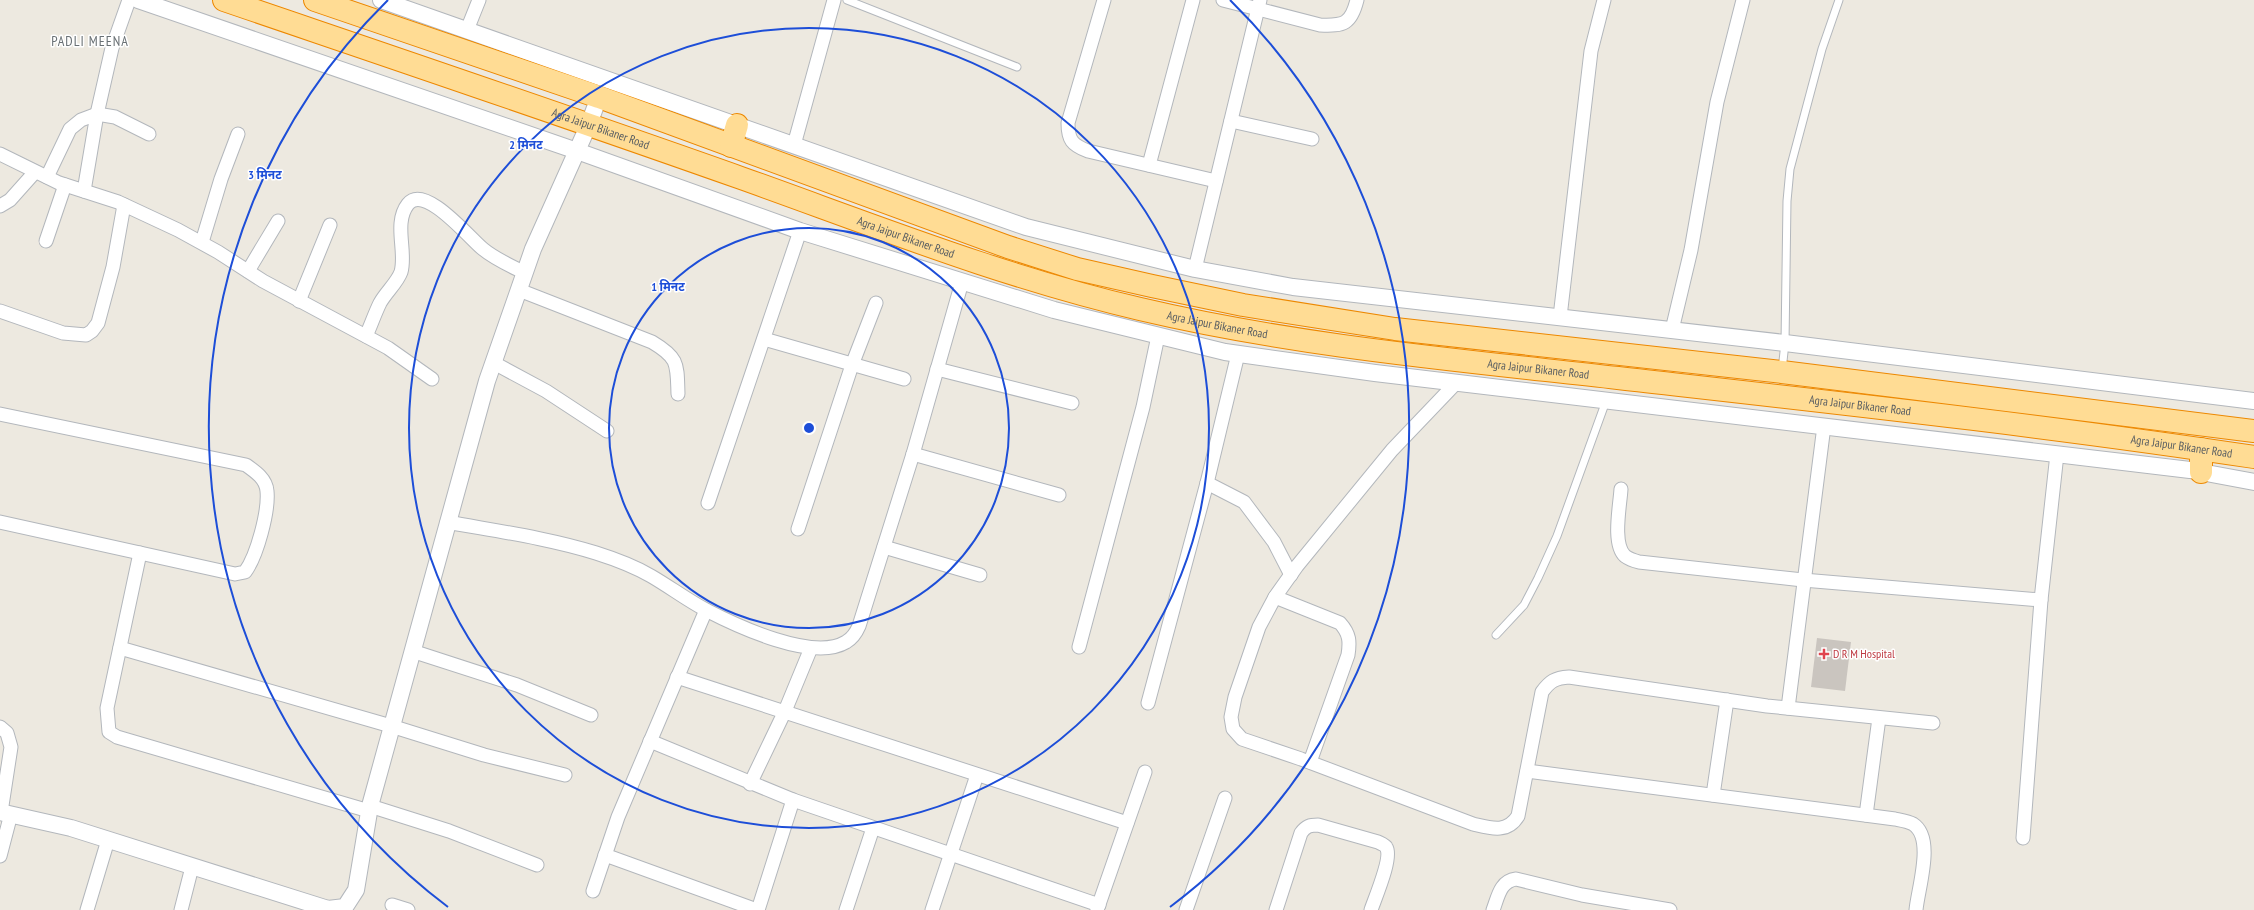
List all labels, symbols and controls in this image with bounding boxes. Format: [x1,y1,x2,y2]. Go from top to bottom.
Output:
district label: PADLI MEENA [51,32,129,50]
street label: Agra Jaipur Bikaner Road [550,105,652,152]
text: 2 मिनट [509,137,543,152]
text: 3 मिनट [248,167,282,182]
street label: Agra Jaipur Bikaner Road [855,213,957,261]
text: 1 मिनट [651,279,685,294]
street label: Agra Jaipur Bikaner Road [1166,307,1269,341]
street label: Agra Jaipur Bikaner Road [1487,356,1590,382]
street label: Agra Jaipur Bikaner Road [1809,392,1912,418]
centre of rings [802,421,816,435]
street label: Agra Jaipur Bikaner Road [2130,431,2233,461]
place label: D R M Hospital [1833,646,1895,661]
marker: D R M Hospital [1818,648,1830,660]

